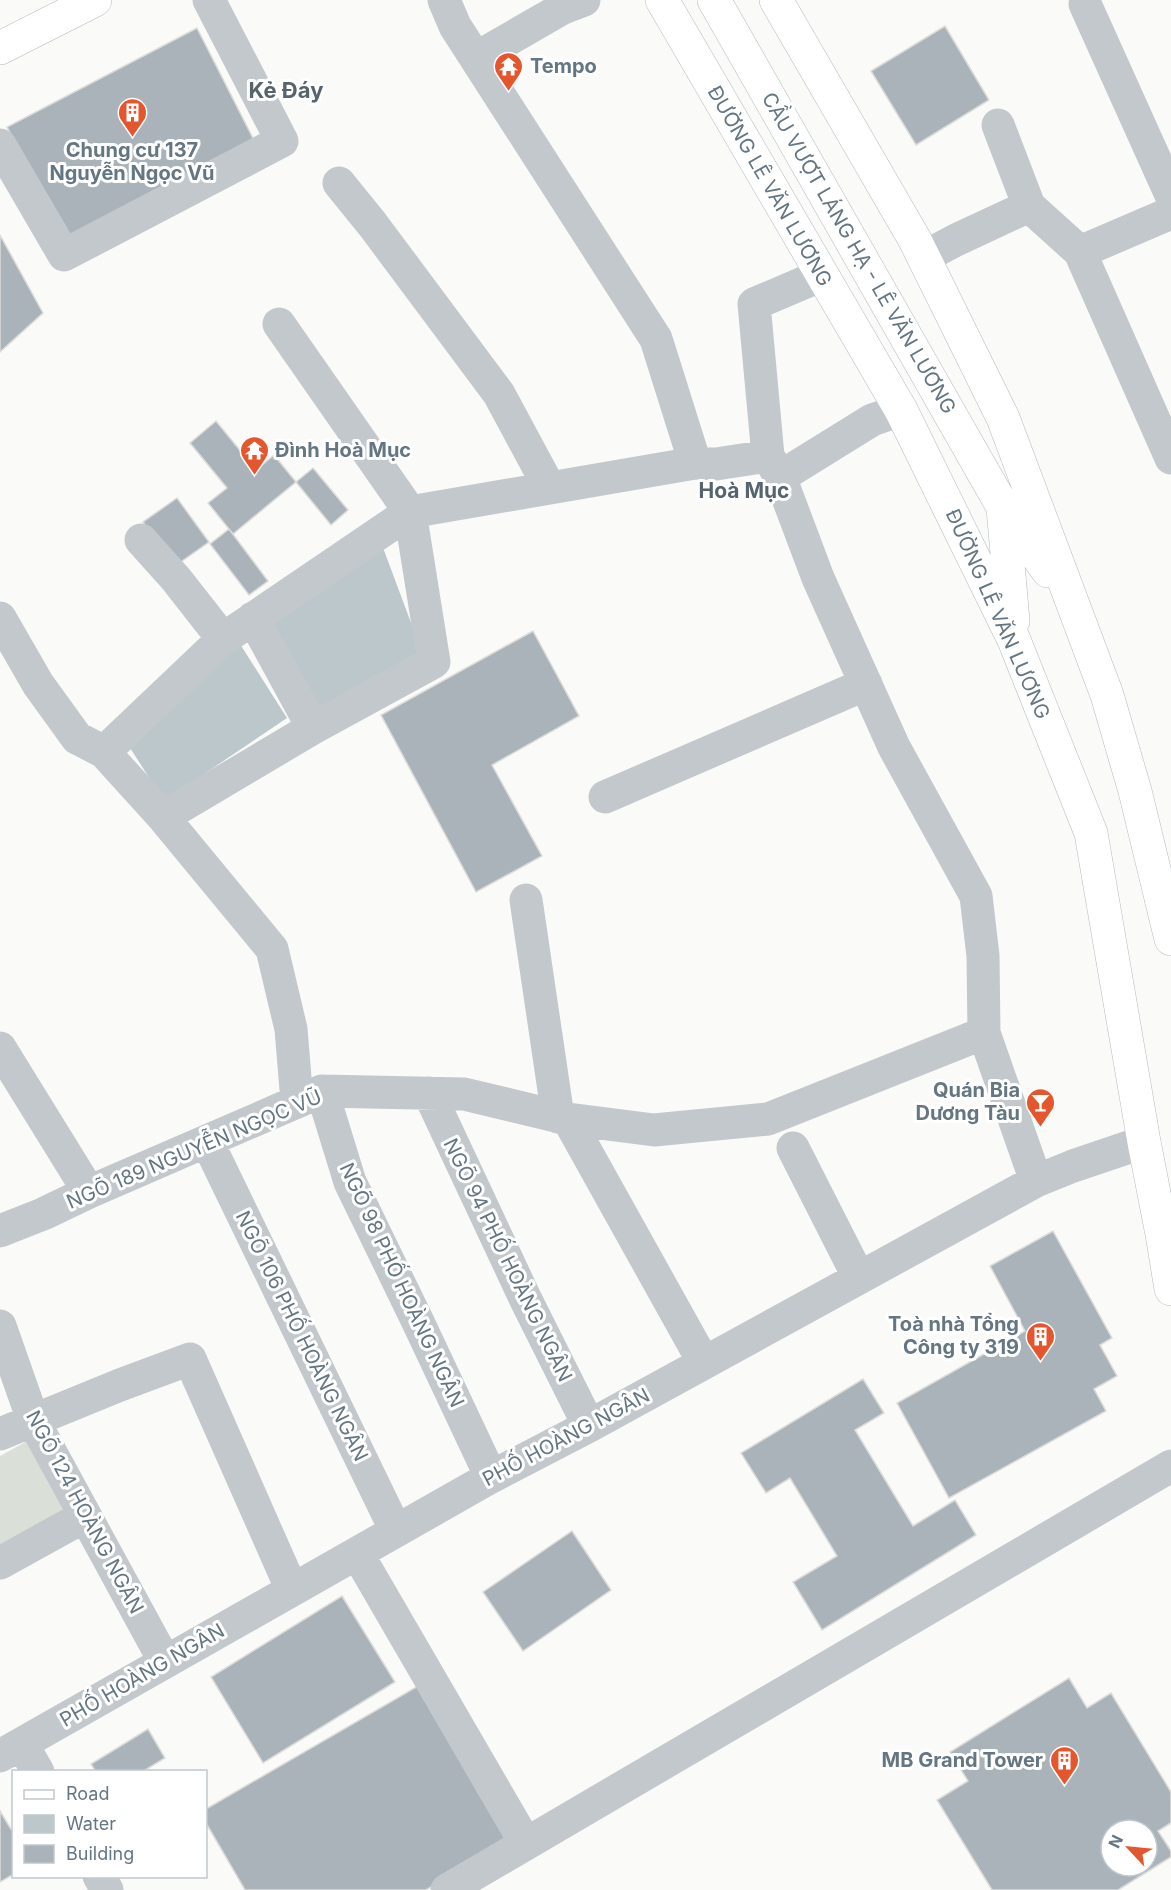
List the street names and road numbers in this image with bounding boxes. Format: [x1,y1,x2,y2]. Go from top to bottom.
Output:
street label: ĐƯỜNG LÊ VĂN LƯƠNG [703,81,838,290]
street label: CẦU VƯỢT LÁNG HẠ - LÊ VĂN LƯƠNG [757,86,965,418]
street label: ĐƯỜNG LÊ VĂN LƯƠNG [941,505,1056,723]
street label: NGÕ 189 NGUYỄN NGỌC VŨ [61,1081,325,1214]
street label: NGÕ 94 PHỐ HOÀNG NGÂN [439,1133,581,1386]
street label: NGÕ 98 PHỐ HOÀNG NGÂN [335,1157,473,1411]
street label: NGÕ 106 PHỐ HOÀNG NGÂN [231,1205,377,1465]
street label: PHỐ HOÀNG NGÂN [476,1379,654,1491]
street label: NGÕ 124 HOÀNG NGÂN [21,1406,150,1618]
street label: PHỐ HOÀNG NGÂN [54,1615,228,1732]

